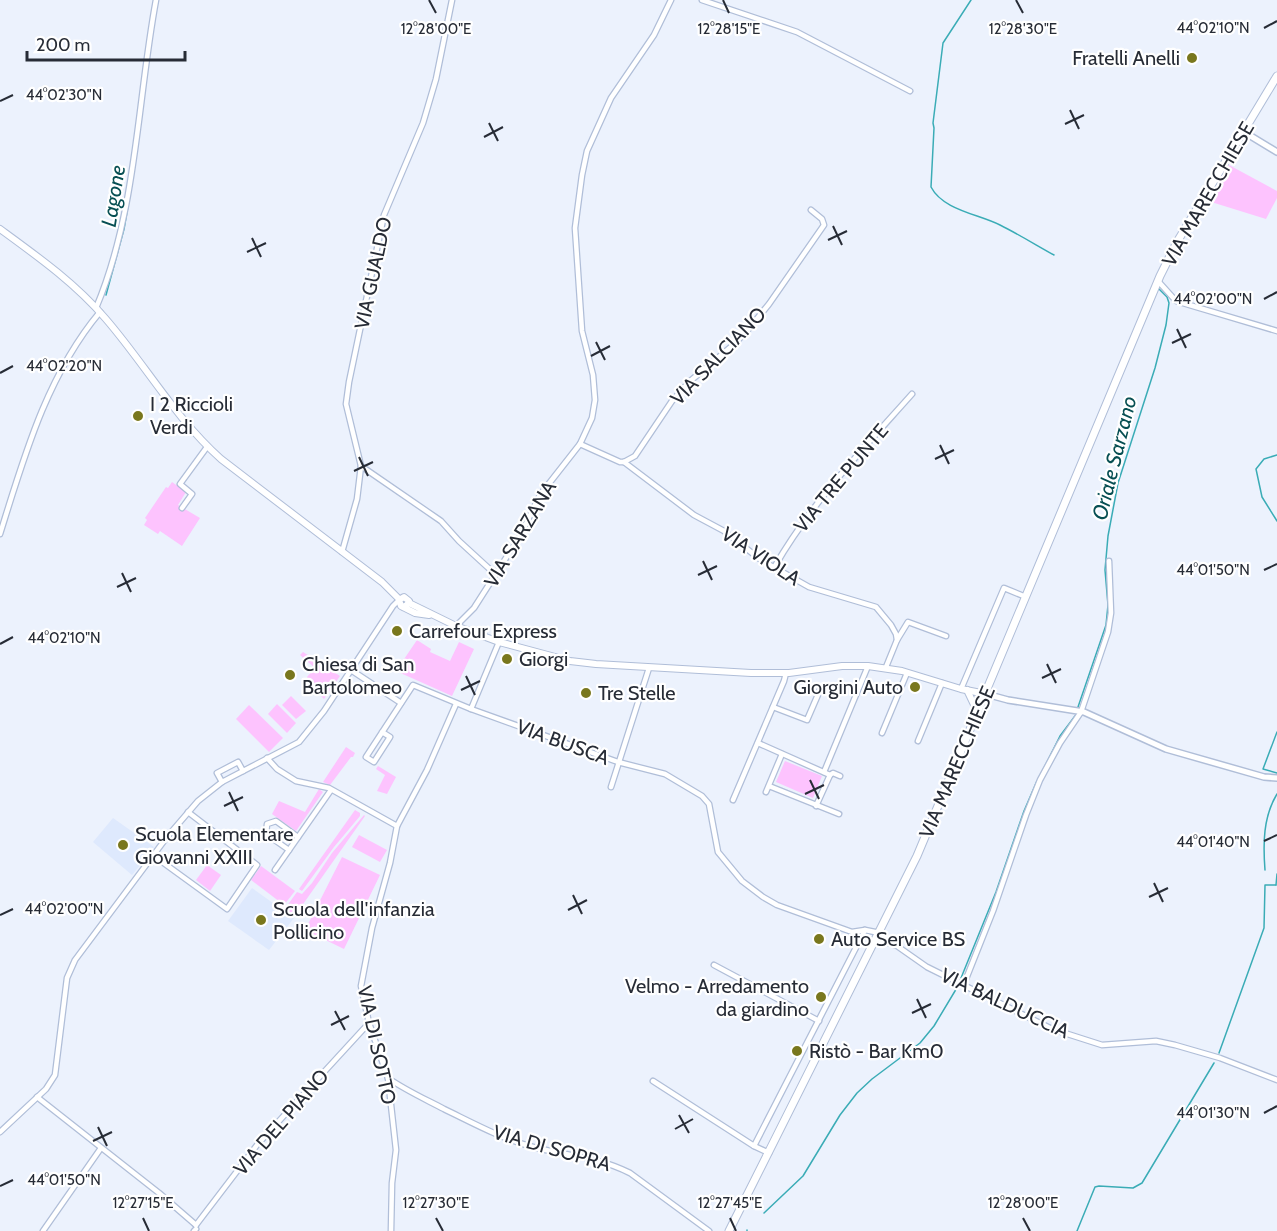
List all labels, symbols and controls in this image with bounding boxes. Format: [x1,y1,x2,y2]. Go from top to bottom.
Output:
text: 44°02'10"N [1176,19,1250,37]
text: 12°28'00"E [401,20,471,38]
text: 12°28'15"E [698,20,760,38]
text: 12°28'30"E [989,20,1057,38]
scale bar [27,24,184,62]
text: 200 m [36,34,90,56]
place label: Fratelli Anelli [1072,46,1180,70]
marker: Fratelli Anelli [1185,51,1199,65]
text: 44°02'30"N [26,86,102,104]
street label: VIA MARECCHIESE [1157,117,1259,271]
water label: Lagone [96,163,130,229]
street label: VIA GUALDO [349,215,397,331]
text: 44°02'00"N [1174,290,1252,308]
street label: VIA SALCIANO [665,302,771,410]
text: 44°02'20"N [26,357,102,375]
place label: I 2 Riccioli Verdi [150,392,233,439]
water label: Oriale Sarzano [1087,393,1141,523]
marker: I 2 Riccioli Verdi [131,409,145,423]
street label: VIA TRE PUNTE [789,419,893,537]
street label: VIA SARZANA [479,476,562,592]
street label: VIA VIOLA [717,522,805,591]
text: 44°01'50"N [1176,561,1250,579]
place label: Carrefour Express [409,619,557,643]
marker: Carrefour Express [390,624,404,638]
text: 44°02'10"N [27,629,101,647]
place label: Giorgi [519,647,568,671]
place label: Chiesa di San Bartolomeo [302,652,414,699]
marker: Giorgi [500,652,514,666]
marker: Chiesa di San Bartolomeo [283,668,297,682]
place label: Giorgini Auto [794,675,903,699]
marker: Giorgini Auto [908,680,922,694]
place label: Tre Stelle [598,681,676,705]
street label: VIA MARECCHIESE [914,682,1000,842]
marker: Tre Stelle [579,686,593,700]
street label: VIA BUSCA [513,714,613,770]
place label: Scuola Elementare Giovanni XXIII [135,822,293,869]
text: 44°01'40"N [1176,833,1250,851]
marker: Scuola Elementare Giovanni XXIII [116,838,130,852]
place label: Scuola dell'infanzia Pollicino [273,897,435,944]
text: 44°02'00"N [25,900,103,918]
marker: Scuola dell'infanzia Pollicino [254,913,268,927]
place label: Auto Service BS [831,927,966,951]
marker: Auto Service BS [812,932,826,946]
street label: VIA BALDUCCIA [937,963,1074,1044]
place label: Velmo - Arredamento da giardino [625,974,809,1021]
street label: VIA DI SOTTO [353,983,401,1107]
marker: Velmo - Arredamento da giardino [814,990,828,1004]
place label: Ristò - Bar Km0 [809,1039,944,1063]
marker: Ristò - Bar Km0 [790,1044,804,1058]
street label: VIA DEL PIANO [228,1064,334,1180]
text: 44°01'30"N [1176,1104,1250,1122]
street label: VIA DI SOPRA [490,1120,614,1176]
text: 44°01'50"N [27,1171,101,1189]
text: 12°27'15"E [112,1194,174,1212]
text: 12°27'30"E [403,1194,469,1212]
text: 12°27'45"E [698,1194,762,1212]
text: 12°28'00"E [988,1194,1058,1212]

